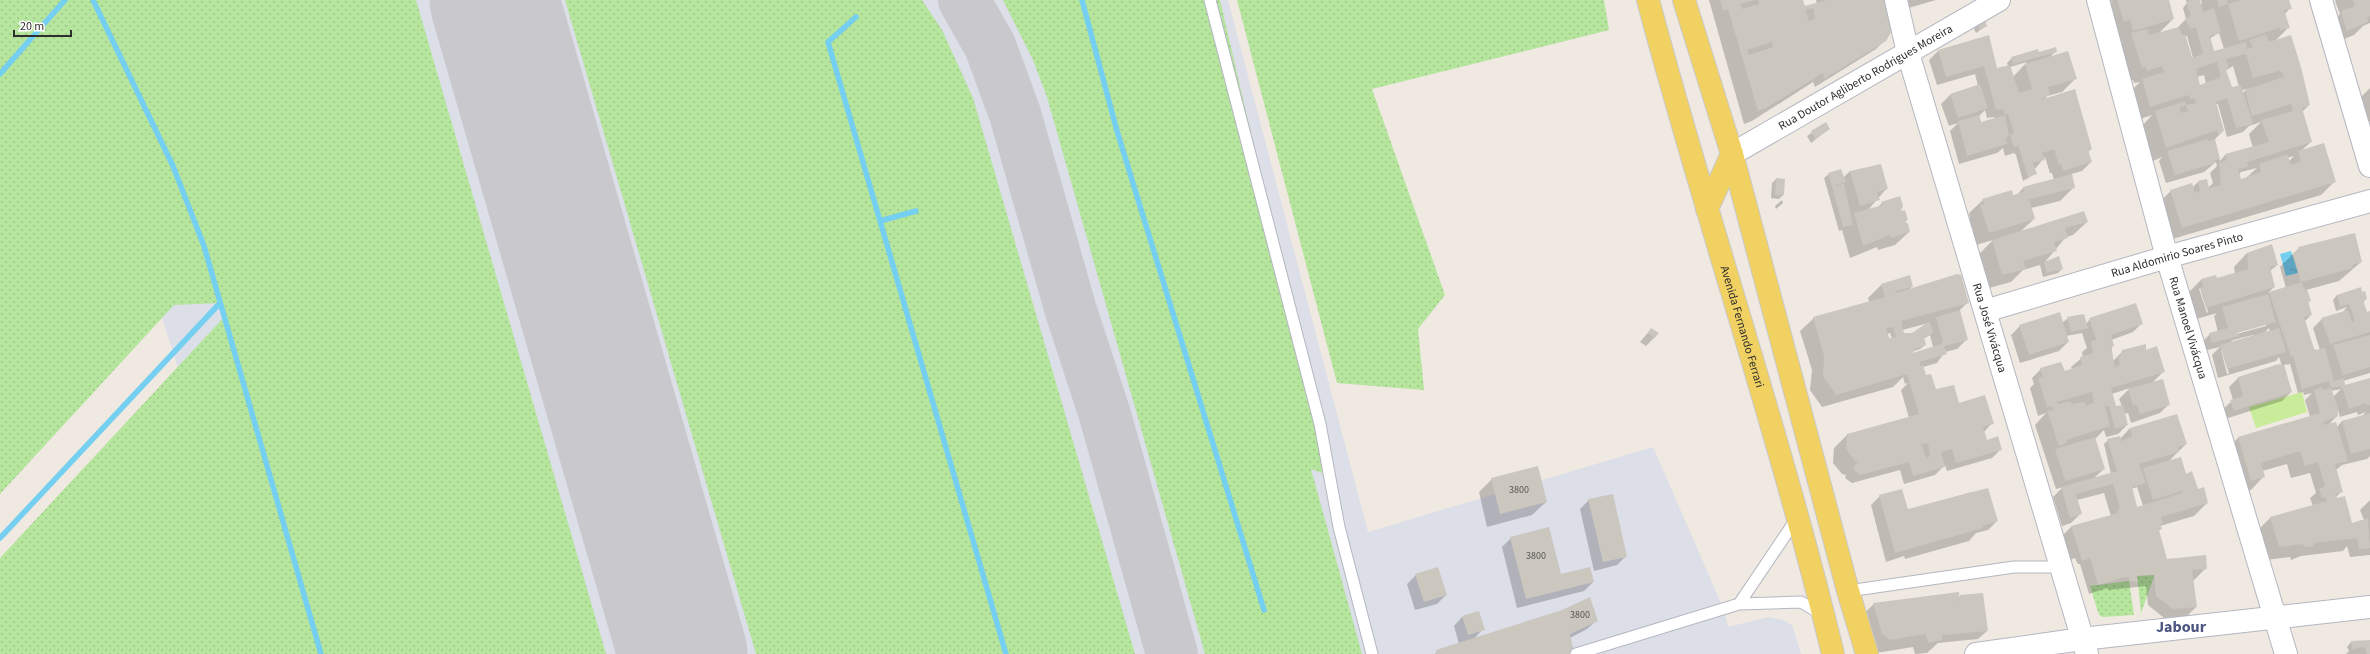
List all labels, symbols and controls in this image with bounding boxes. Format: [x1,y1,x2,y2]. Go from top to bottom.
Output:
scale bar [14,12,71,38]
text: 20 m [20,18,44,35]
street label: Rua Doutor Agliberto Rodrigues Moreira [1775,20,1956,134]
street label: Rua Aldomirio Soares Pinto [2109,228,2245,282]
street label: Avenida Fernando Ferrari [1716,264,1768,390]
street label: Rua Manoel Vivácqua [2165,274,2212,381]
street label: Rua José Vivácqua [1968,281,2011,374]
house number: 3800 [1509,483,1529,497]
house number: 3800 [1526,549,1546,563]
house number: 3800 [1570,608,1590,622]
district label: Jabour [2156,616,2207,638]

